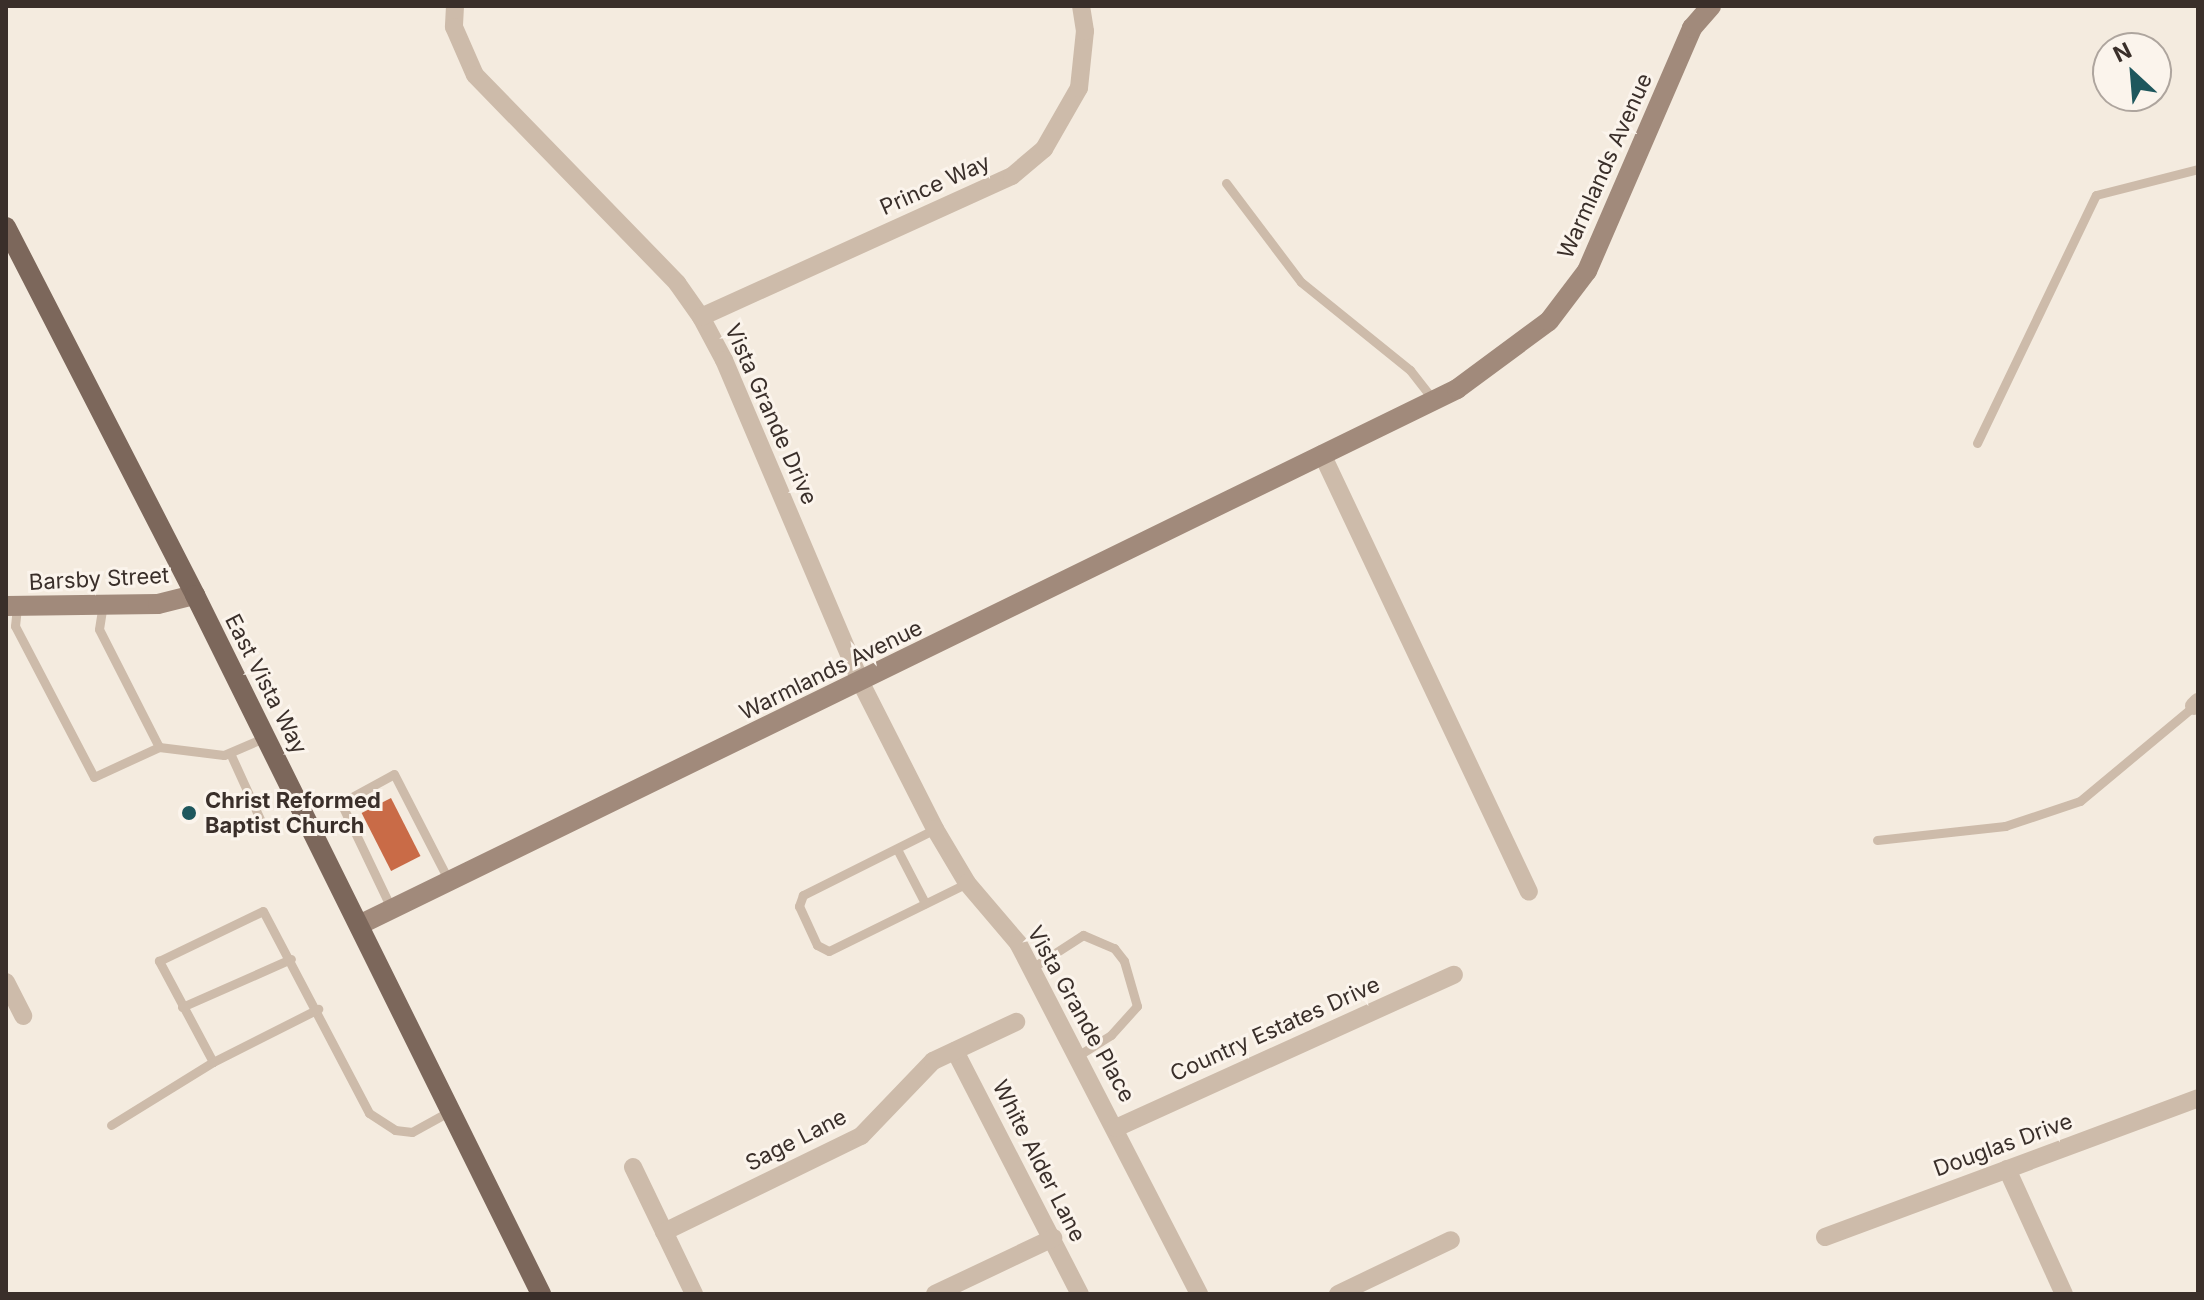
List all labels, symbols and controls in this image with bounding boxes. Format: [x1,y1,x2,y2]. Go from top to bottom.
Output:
north arrow [2092,32,2172,112]
text: N [2109,37,2136,68]
street label: Warmlands Avenue [1552,69,1658,263]
street label: Prince Way [876,149,994,221]
street label: Vista Grande Drive [719,320,823,508]
street label: Barsby Street [28,562,170,596]
street label: East Vista Way [219,610,313,758]
street label: Warmlands Avenue [735,614,927,726]
place label: Christ Reformed Baptist Church [205,787,381,838]
marker: Christ Reformed Baptist Church [180,804,198,822]
street label: Vista Grande Place [1022,921,1140,1107]
street label: Country Estates Drive [1166,971,1384,1087]
street label: White Alder Lane [987,1076,1091,1246]
street label: Sage Lane [741,1103,851,1177]
street label: Douglas Drive [1930,1108,2076,1182]

